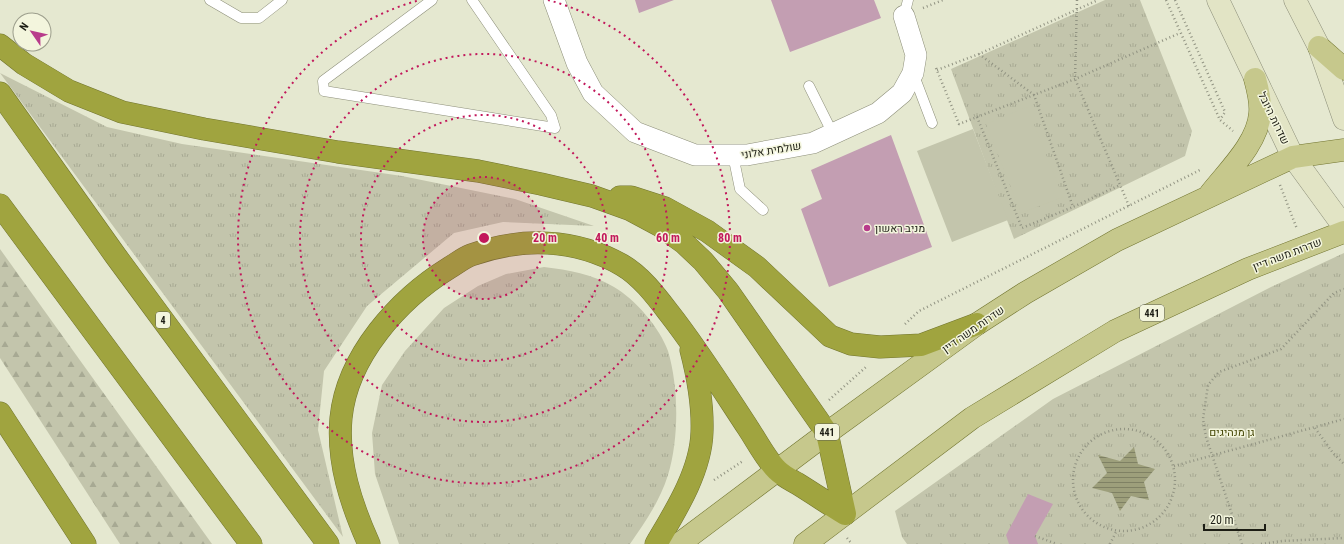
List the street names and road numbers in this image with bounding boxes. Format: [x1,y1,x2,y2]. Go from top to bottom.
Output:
street label: שדרות היובל [1255,90,1292,147]
street label: שולמית אלוני [740,139,802,162]
street label: שדרות משה דיין [1251,235,1323,274]
street label: שדרות משה דיין [940,303,1007,356]
road number: 441 [1140,305,1164,321]
road number: 4 [156,312,170,328]
road number: 441 [815,424,839,440]

